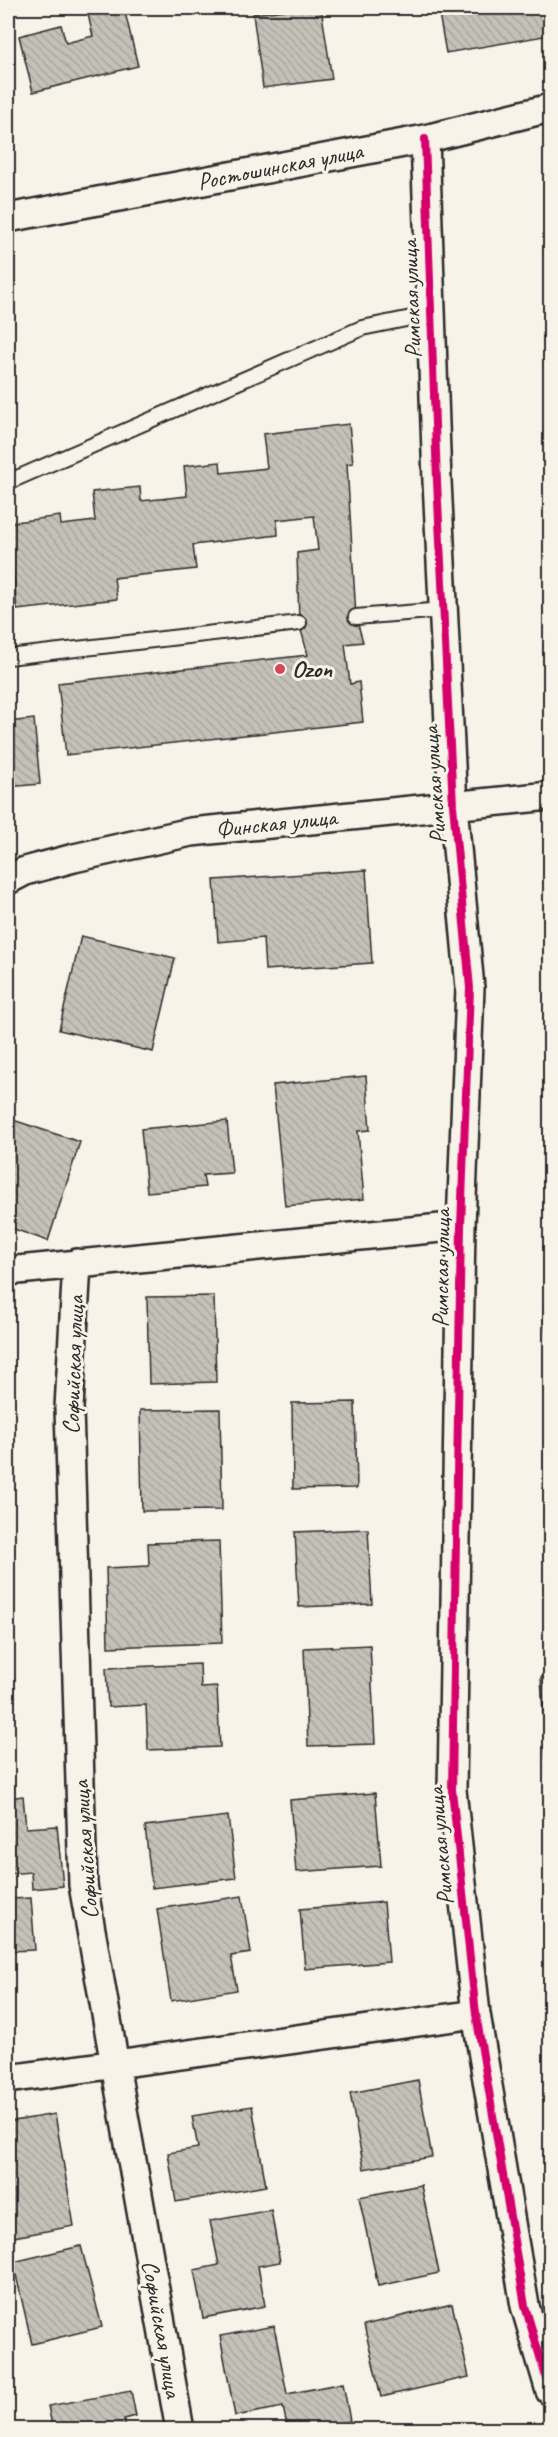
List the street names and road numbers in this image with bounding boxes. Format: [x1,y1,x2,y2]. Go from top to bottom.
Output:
street label: Ростошинская улица [195,135,366,197]
street label: Римская улица [394,237,428,359]
street label: Римская улица [415,723,453,845]
street label: Финская улица [214,802,340,844]
street label: Римская улица [425,1206,457,1328]
street label: Софийская улица [56,1294,90,1435]
street label: Софийская улица [65,1778,105,1920]
street label: Римская улица [420,1784,460,1906]
street label: Софийская улица [135,2258,189,2401]

